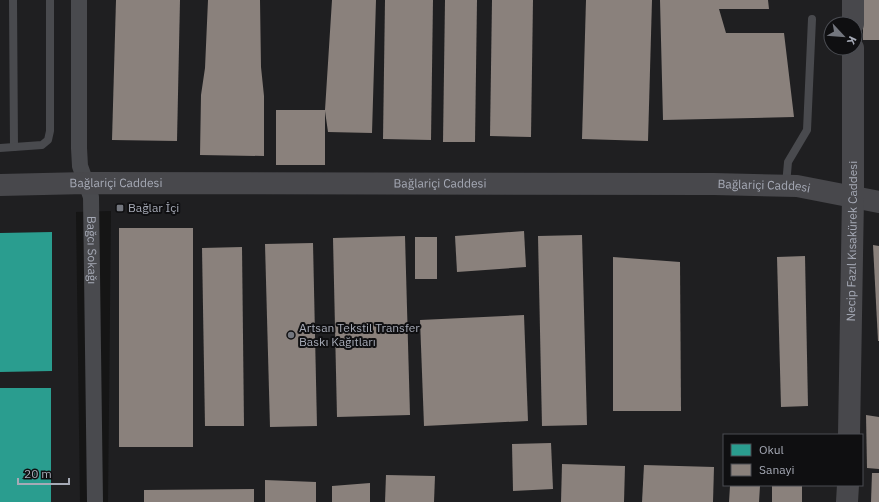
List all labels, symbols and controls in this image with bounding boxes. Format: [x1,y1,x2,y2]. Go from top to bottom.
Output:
north arrow [823,16,863,56]
text: K [844,34,860,47]
street label: Necip Fazıl Kısakürek Caddesi [843,161,860,321]
street label: Bağlariçi Caddesi [69,175,162,190]
street label: Bağlariçi Caddesi [393,175,486,191]
street label: Bağlariçi Caddesi [717,176,812,195]
place label: Bağlar İçi [128,200,179,215]
marker: Bağlar İçi [115,203,125,213]
street label: Bağcı Sokağı [84,216,100,284]
place label: Artsan Tekstil Transfer Baskı Kağıtları [299,320,420,349]
marker: Artsan Tekstil Transfer Baskı Kağıtları [286,330,296,340]
legend [723,434,863,486]
text: Okul [759,442,784,457]
scale bar [18,460,69,486]
text: Sanayi [759,462,795,477]
text: 20 m [24,466,52,481]

